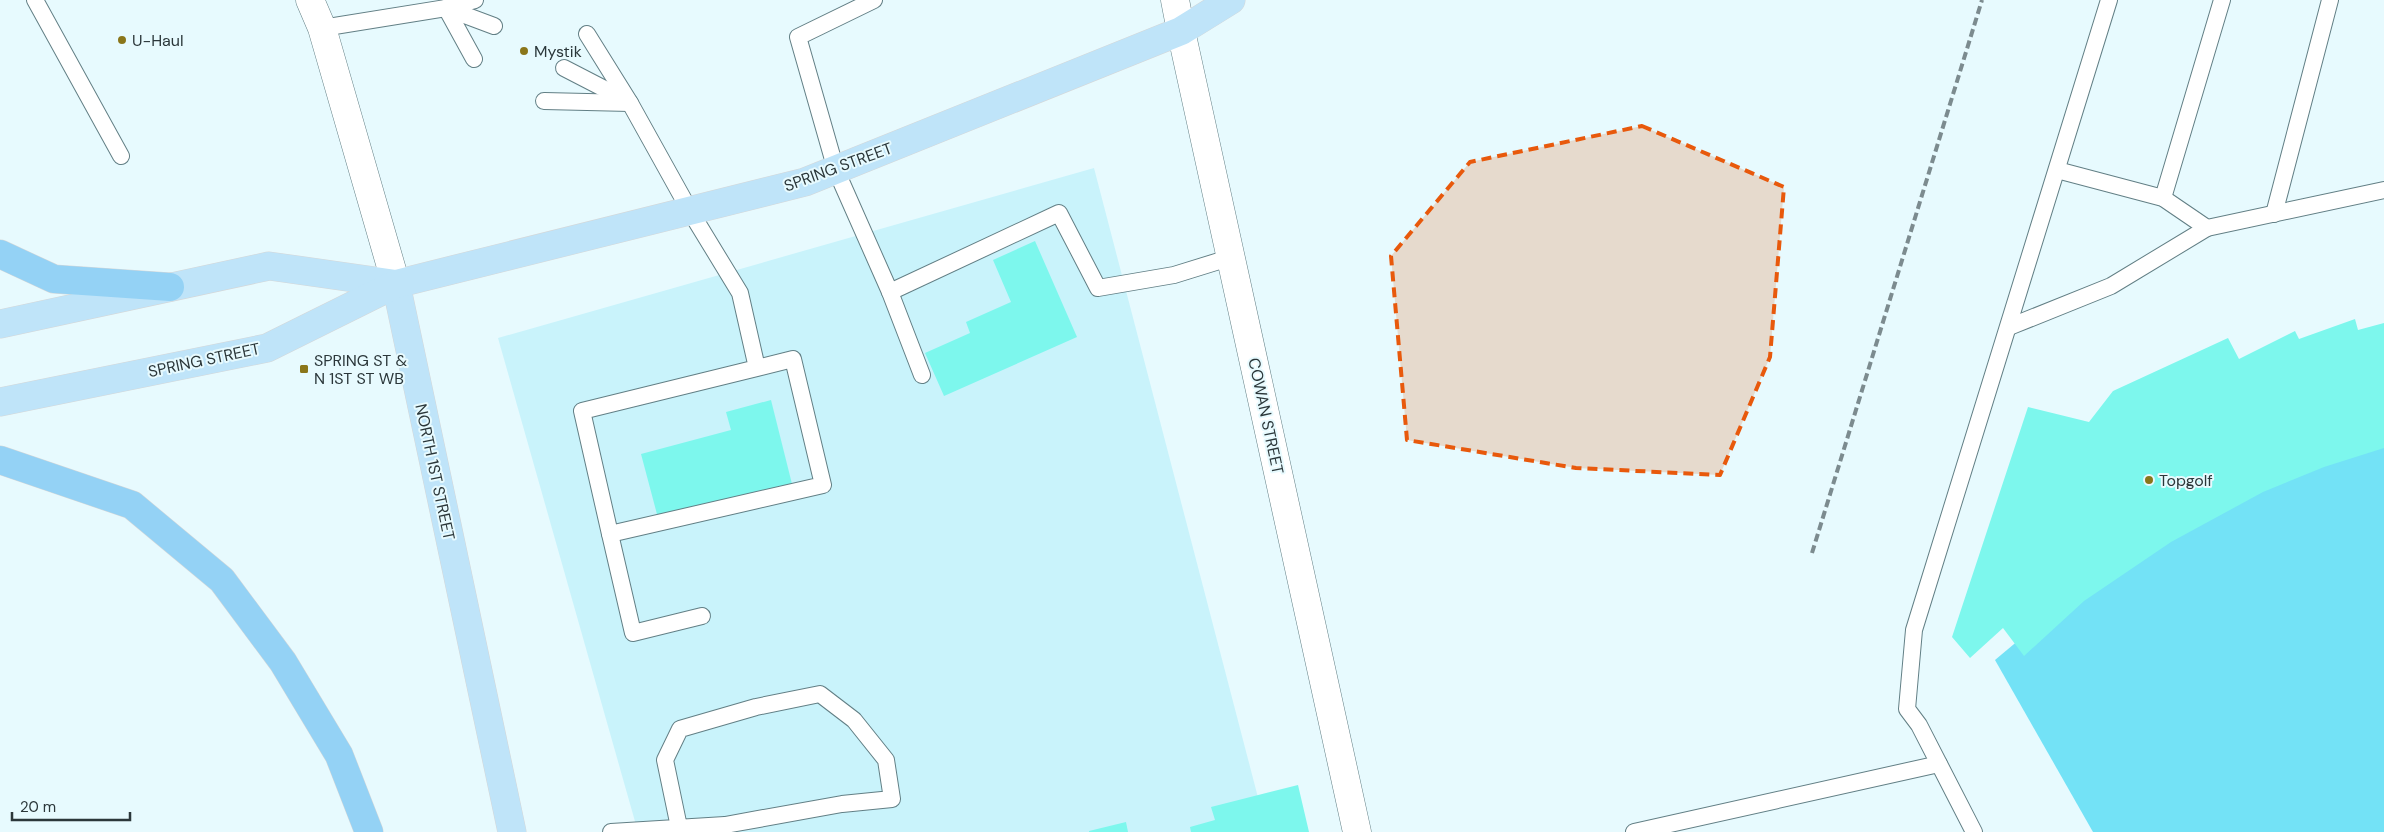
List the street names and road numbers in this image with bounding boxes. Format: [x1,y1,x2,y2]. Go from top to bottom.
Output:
street label: SPRING STREET [781,138,895,196]
street label: SPRING STREET [146,338,262,382]
street label: COWAN STREET [1243,356,1289,476]
street label: NORTH 1ST STREET [410,402,460,542]

